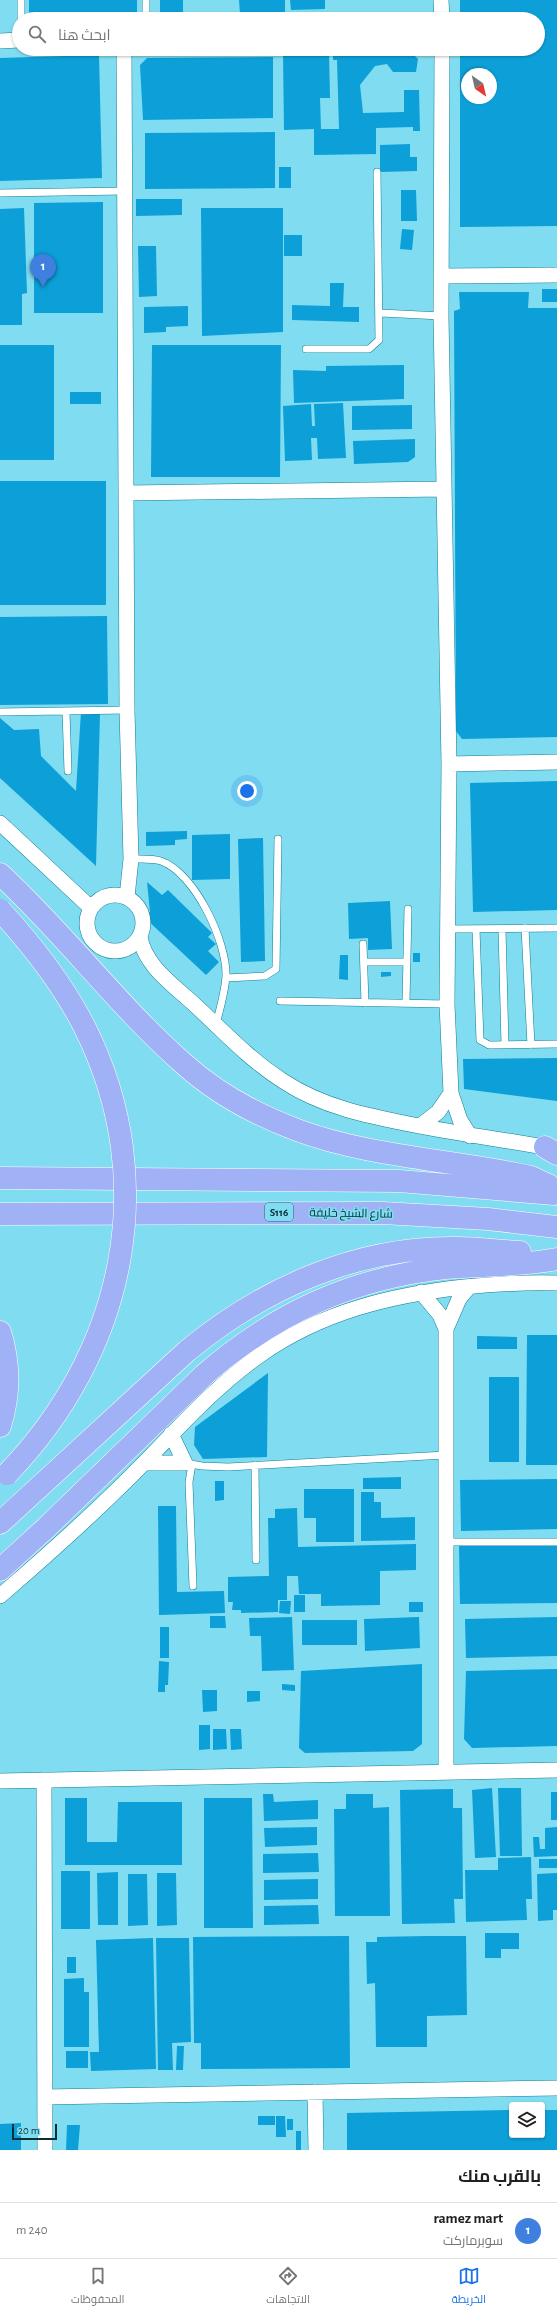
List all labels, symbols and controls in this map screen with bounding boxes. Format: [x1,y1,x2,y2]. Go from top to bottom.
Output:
search box [12,12,545,56]
icon: search [26,23,48,45]
text: ابحث هنا [58,28,111,43]
north arrow [461,68,497,104]
pin: 1 [30,254,56,287]
your location [237,781,257,801]
road number: S116 [265,1203,293,1221]
street label: شارع الشيخ خليفة [309,1206,393,1222]
map controls [509,2102,545,2138]
button: layers [509,2102,545,2138]
scale bar [12,2122,57,2141]
text: 20 m [18,2125,39,2136]
text: بالقرب منك [458,2168,541,2185]
text: ramez mart [433,2211,503,2226]
text: 240 m [16,2224,48,2237]
text: 1 [526,2224,530,2237]
text: سوبرماركت [443,2235,503,2248]
tab: المحفوظات [71,2265,124,2309]
tab: الاتجاهات [266,2265,310,2309]
tab: الخريطة [452,2265,486,2309]

